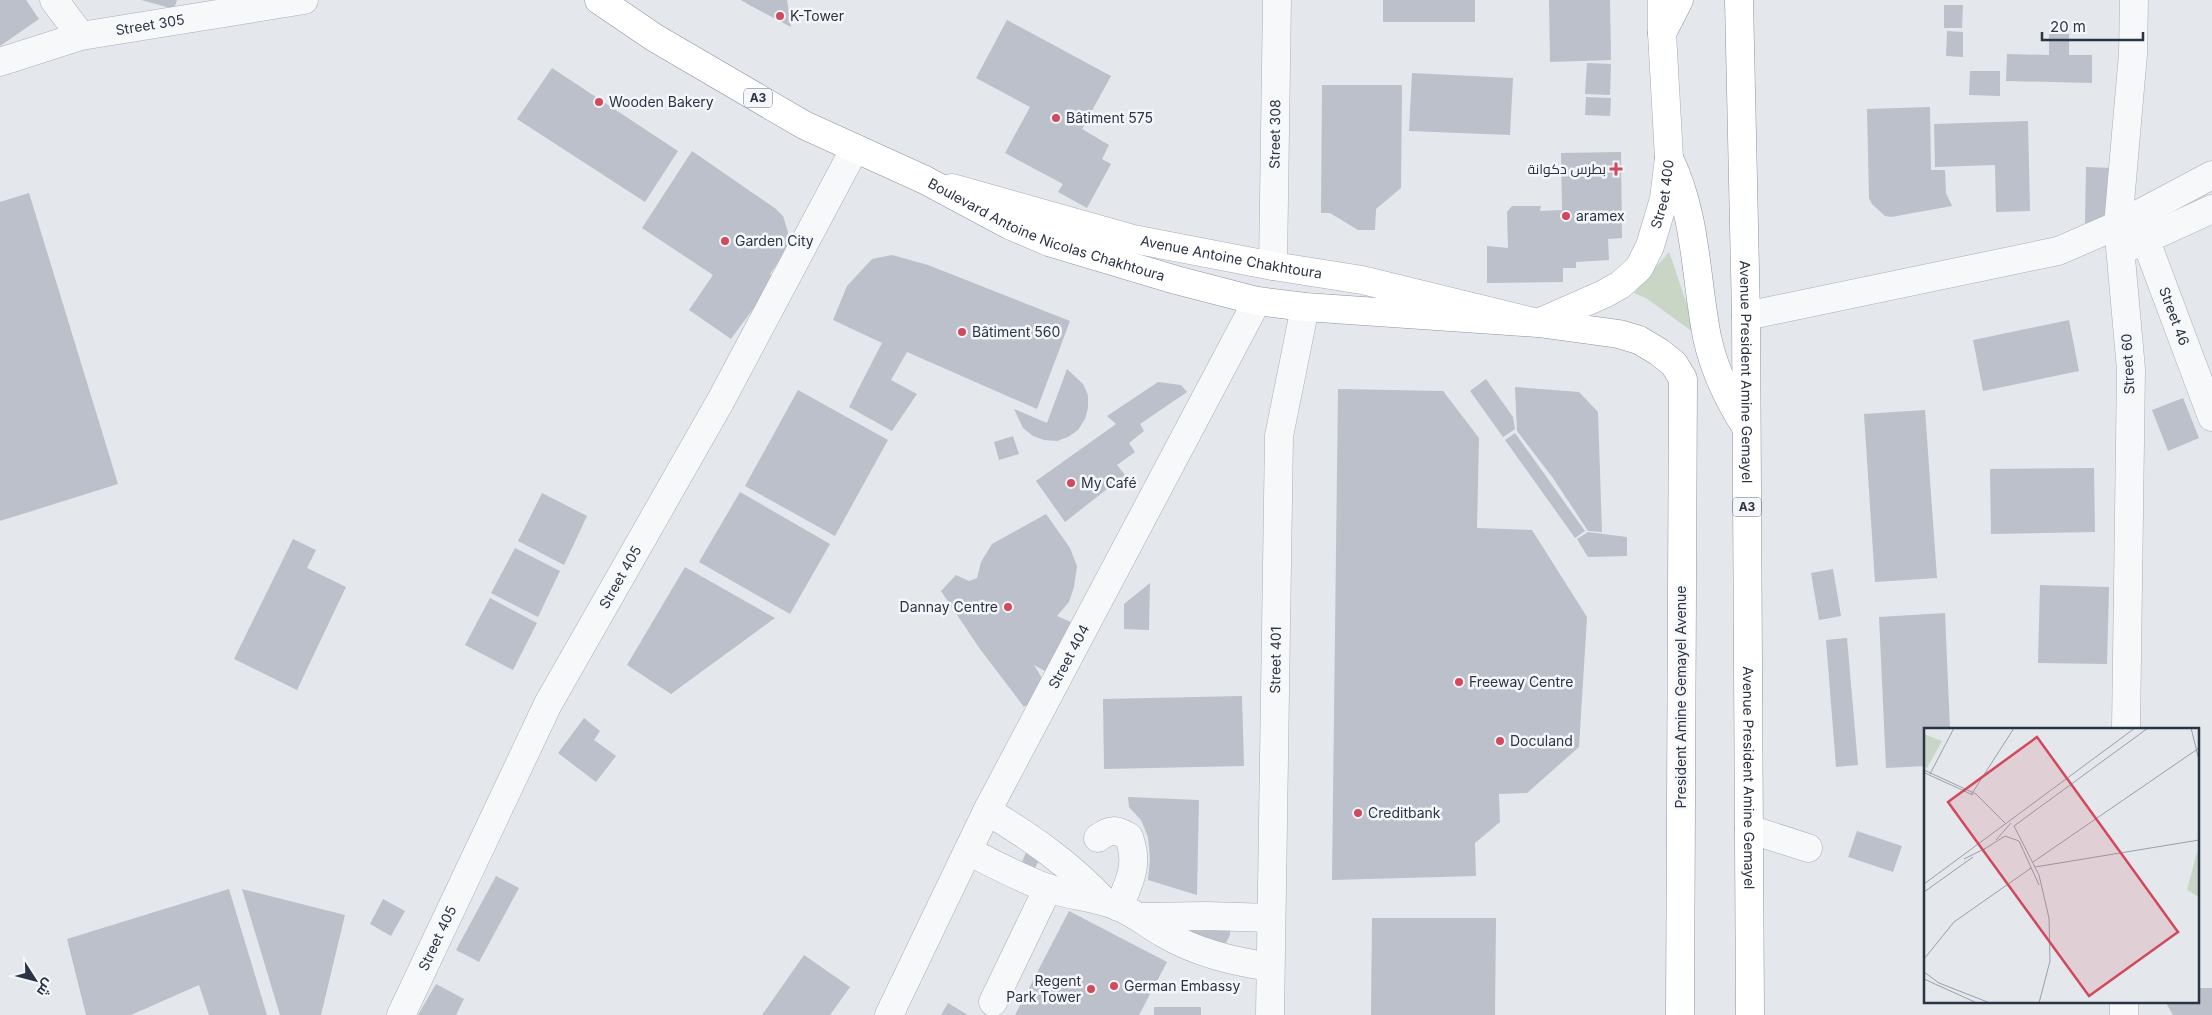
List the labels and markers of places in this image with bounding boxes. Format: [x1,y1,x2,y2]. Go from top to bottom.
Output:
place label: K-Tower [790,7,844,24]
marker: K-Tower [774,10,786,22]
place label: Wooden Bakery [609,93,714,110]
marker: Wooden Bakery [593,96,605,108]
place label: Bâtiment 575 [1066,109,1153,126]
marker: Bâtiment 575 [1050,112,1062,124]
place label: بطرس دكوانة [1527,160,1606,177]
marker: بطرس دكوانة [1610,163,1622,175]
place label: aramex [1576,207,1625,224]
marker: aramex [1560,210,1572,222]
place label: Garden City [735,232,814,249]
marker: Garden City [719,235,731,247]
place label: Bâtiment 560 [972,323,1060,340]
marker: Bâtiment 560 [956,326,968,338]
place label: My Café [1081,474,1137,491]
marker: My Café [1065,477,1077,489]
place label: Dannay Centre [900,598,998,615]
marker: Dannay Centre [1002,601,1014,613]
place label: Freeway Centre [1469,673,1573,690]
marker: Freeway Centre [1453,676,1465,688]
place label: Doculand [1510,732,1573,749]
marker: Doculand [1494,735,1506,747]
place label: Creditbank [1368,804,1441,821]
marker: Creditbank [1352,807,1364,819]
place label: Regent Park Tower [1006,972,1081,1005]
place label: German Embassy [1124,977,1240,994]
marker: German Embassy [1108,980,1120,992]
marker: Regent Park Tower [1085,983,1097,995]

